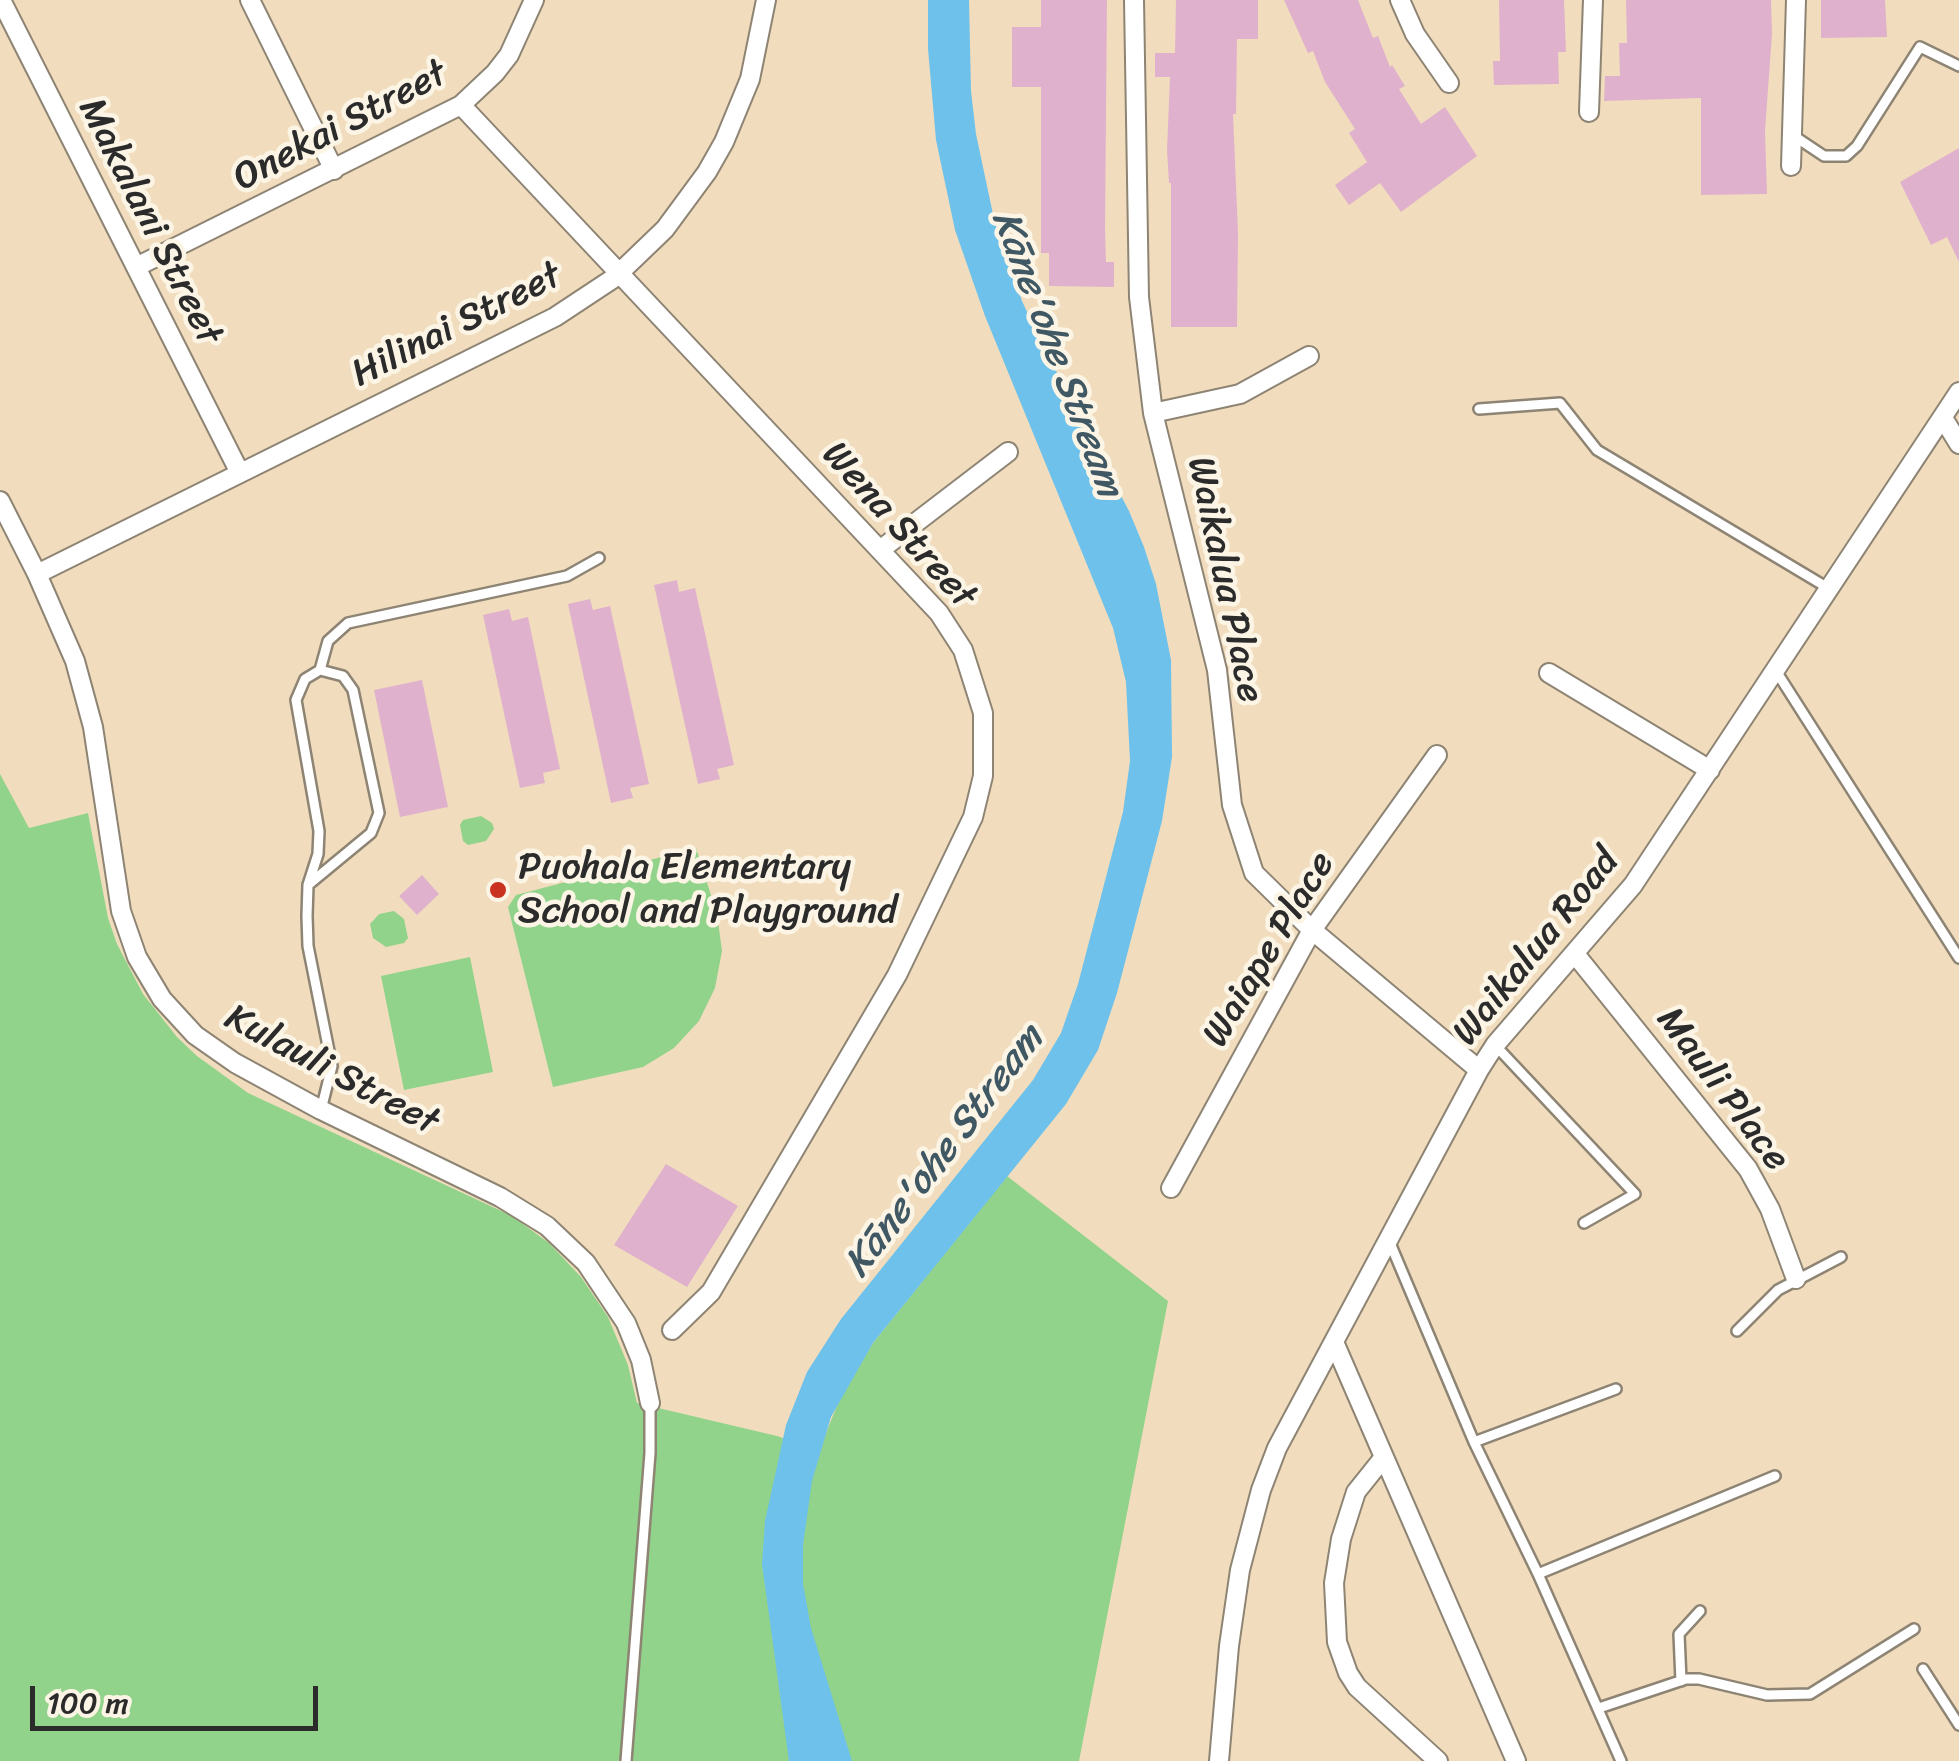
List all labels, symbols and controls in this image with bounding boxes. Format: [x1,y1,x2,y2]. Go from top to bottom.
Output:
street label: Onekai Street [227,52,455,202]
street label: Makalani Street [67,91,231,353]
water label: Kāne'ohe Stream [979,204,1133,504]
street label: Hilinai Street [345,254,569,398]
street label: Wena Street [811,433,985,619]
street label: Waikalua Place [1176,453,1272,707]
street label: Waikalua Road [1444,840,1630,1056]
street label: Waiape Place [1194,844,1346,1056]
place label: Puohala Elementary School and Playground [518,845,897,934]
marker: Puohala Elementary School and Playground [487,879,509,901]
street label: Kulauli Street [216,996,446,1146]
street label: Mauli Place [1646,999,1798,1181]
water label: Kāne'ohe Stream [835,1017,1055,1287]
scale bar [35,1666,322,1728]
text: 100 m [47,1676,129,1730]

